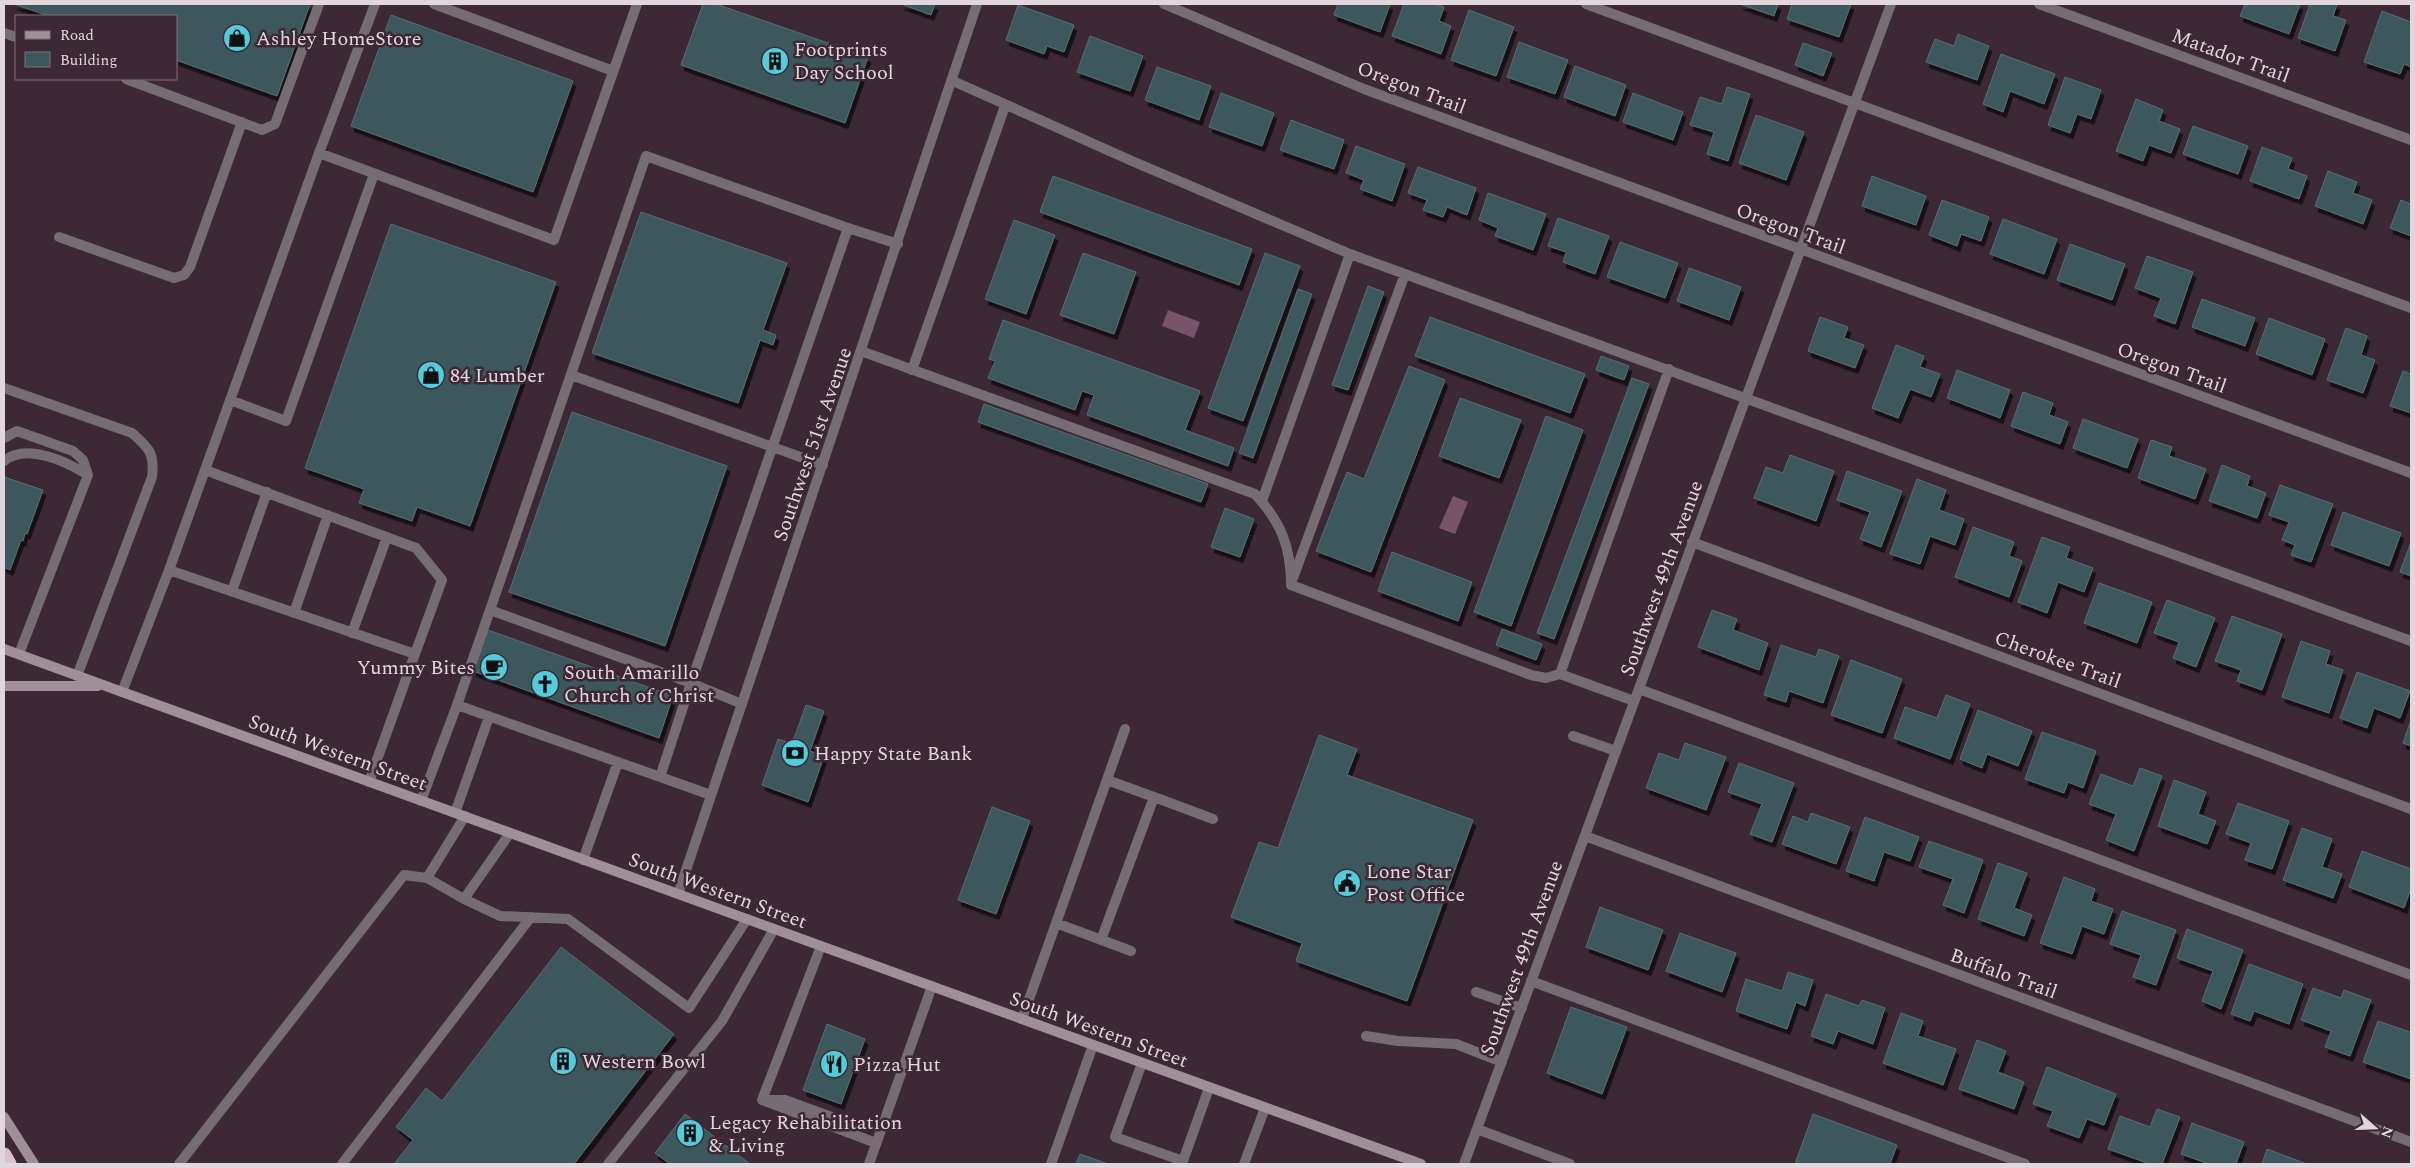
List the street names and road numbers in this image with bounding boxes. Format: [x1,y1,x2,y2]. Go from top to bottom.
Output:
street label: Matador Trail [2167,21,2294,91]
street label: Oregon Trail [1353,53,1471,123]
street label: Oregon Trail [1732,195,1850,263]
street label: Oregon Trail [2113,334,2231,402]
street label: Southwest 51st Avenue [766,343,860,545]
street label: Southwest 49th Avenue [1613,476,1711,681]
street label: Cherokee Trail [1990,623,2125,697]
street label: South Western Street [244,707,431,799]
street label: South Western Street [624,845,811,937]
street label: Southwest 49th Avenue [1473,856,1571,1061]
street label: Buffalo Trail [1946,941,2062,1007]
street label: South Western Street [1005,984,1192,1076]

